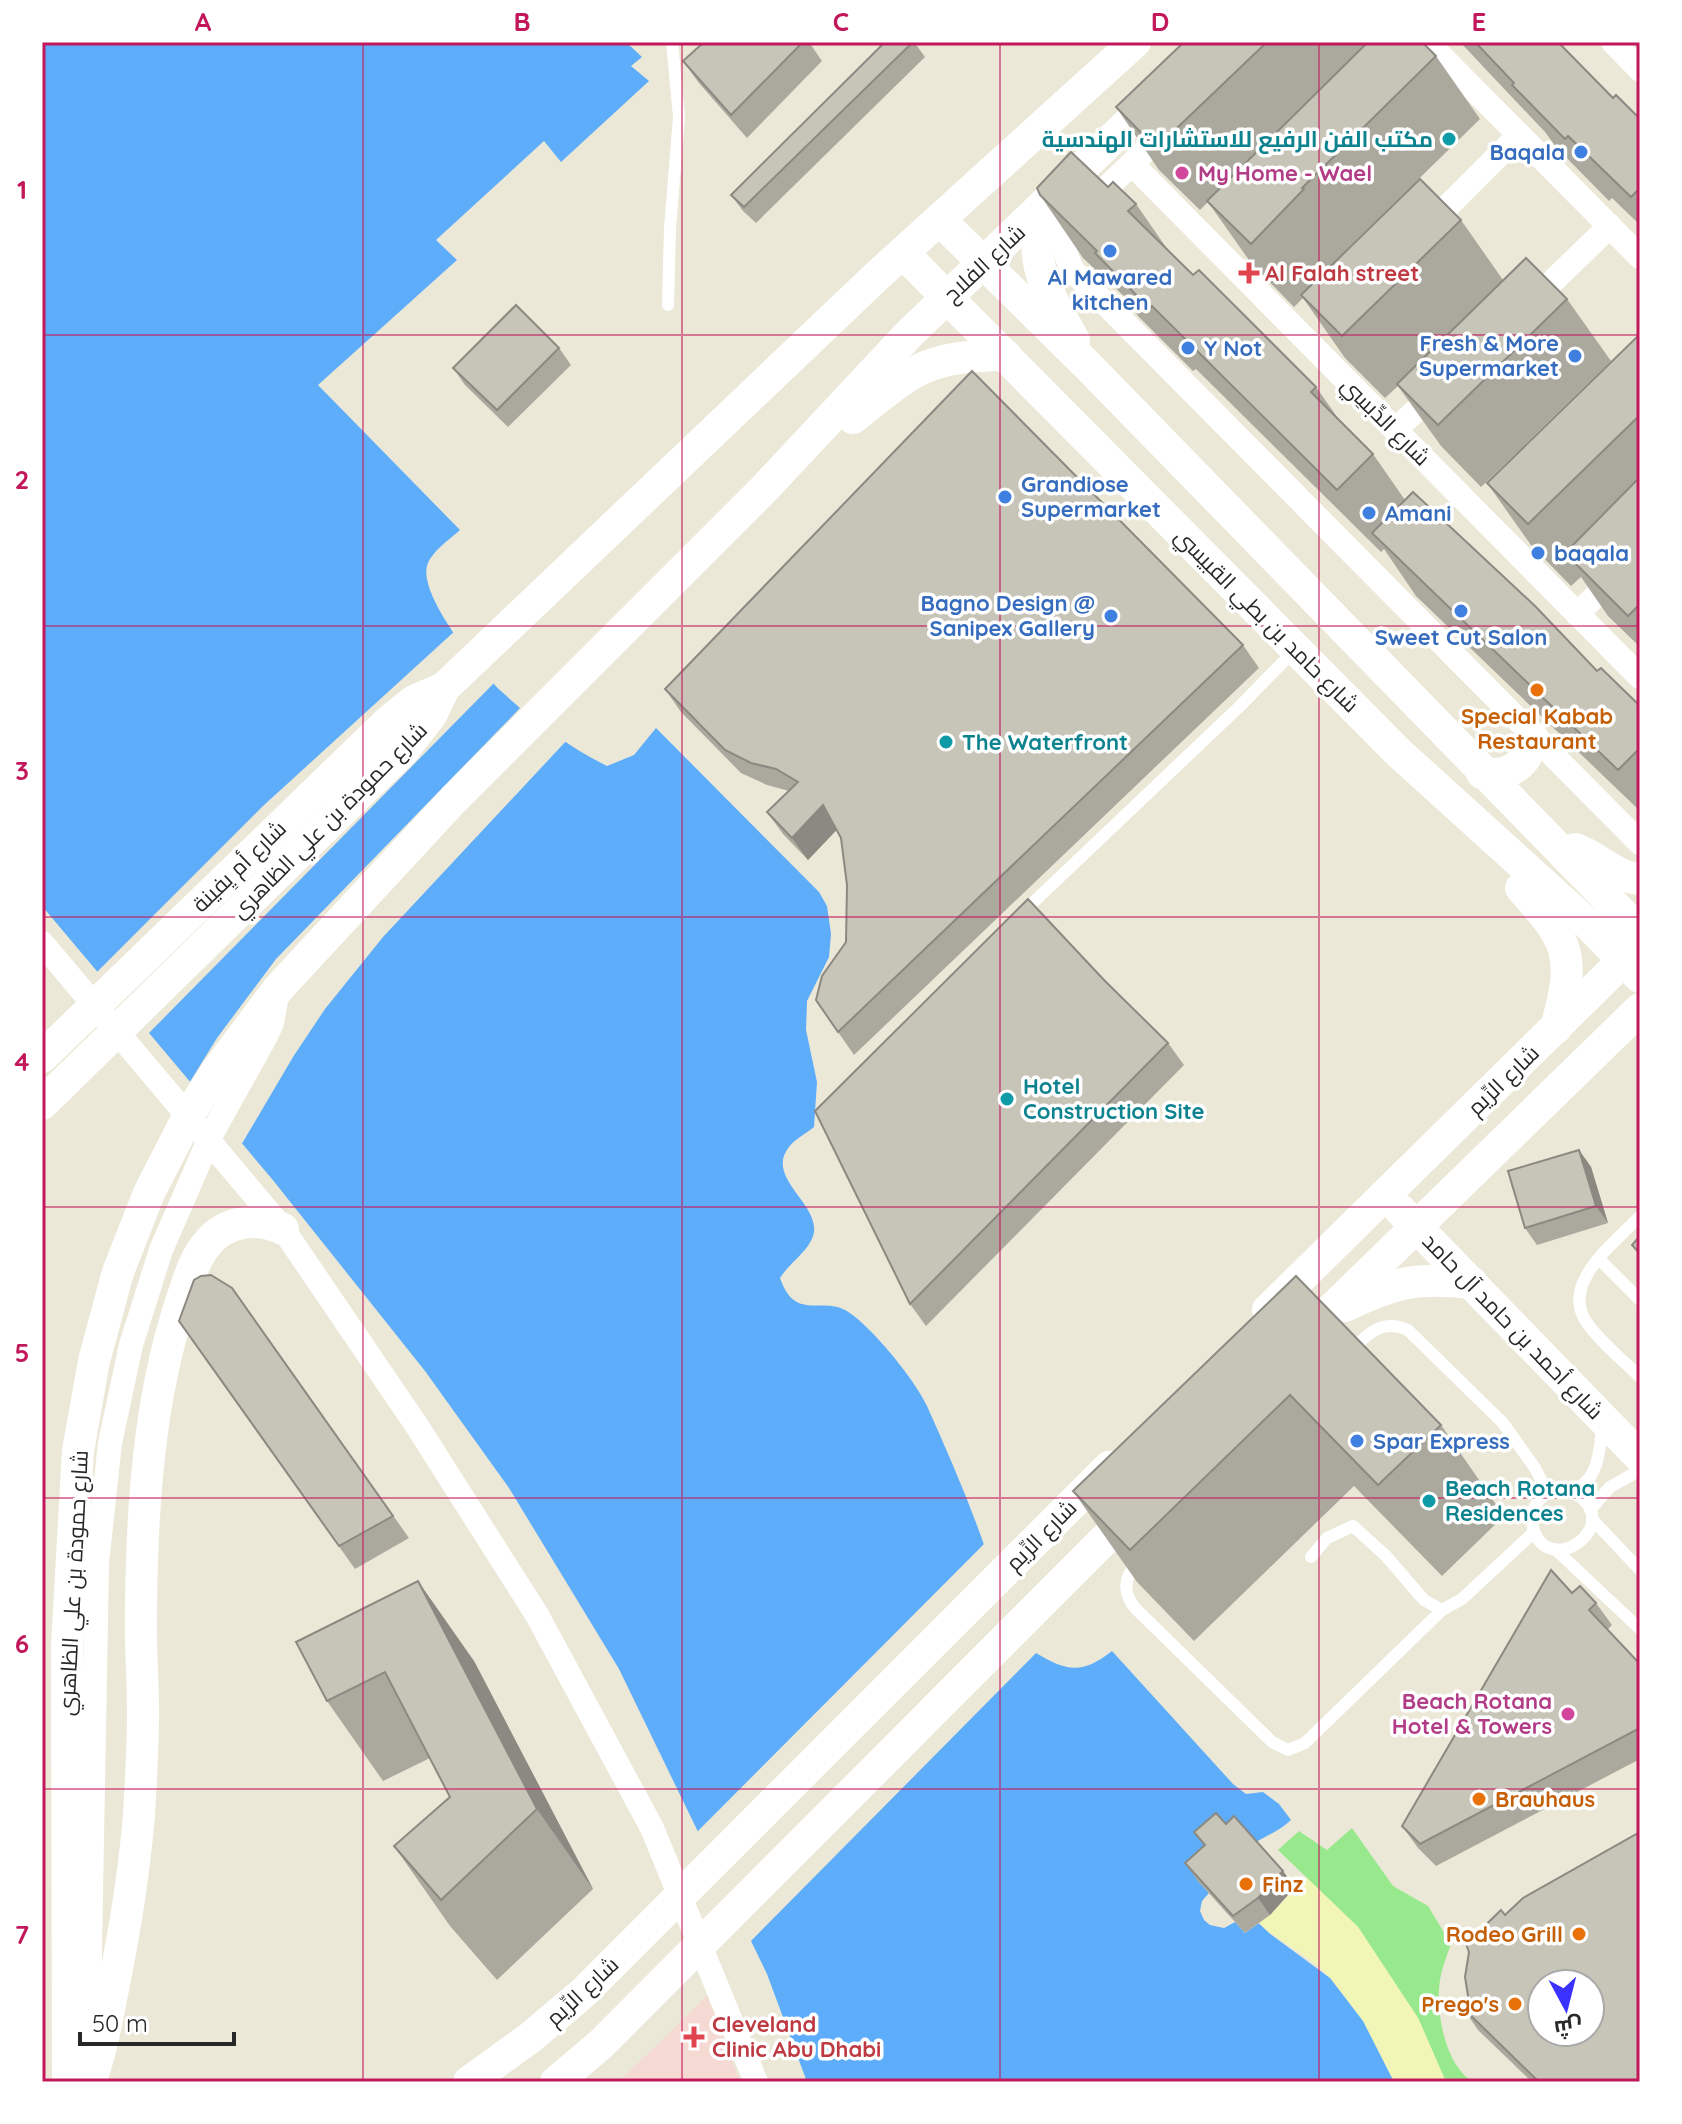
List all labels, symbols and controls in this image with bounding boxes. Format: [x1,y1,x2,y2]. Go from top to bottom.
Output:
text: A [195,5,212,38]
text: B [513,5,531,38]
text: C [833,5,849,38]
text: D [1151,5,1169,38]
text: E [1472,5,1486,38]
place label: مكتب الفن الرفيع للاستشارات الهندسية [1042,125,1433,154]
marker: مكتب الفن الرفيع للاستشارات الهندسية [1440,130,1458,148]
place label: Baqala [1489,138,1565,166]
marker: Baqala [1572,143,1590,161]
place label: My Home - Wael [1198,159,1372,187]
marker: My Home - Wael [1173,164,1191,182]
text: 1 [17,173,27,206]
street label: شارع الفلاح [937,218,1032,309]
marker: Al Mawared kitchen [1101,242,1119,260]
place label: Al Falah street [1265,259,1419,287]
place label: Al Mawared kitchen [1048,263,1172,316]
marker: Al Falah street [1240,264,1258,282]
place label: Fresh & More Supermarket [1419,329,1559,382]
place label: Y Not [1204,334,1262,362]
marker: Y Not [1179,339,1197,357]
marker: Fresh & More Supermarket [1566,347,1584,365]
street label: شارع الدِّبسِي [1334,371,1436,473]
text: 2 [15,463,29,496]
place label: Grandiose Supermarket [1021,470,1161,523]
marker: Grandiose Supermarket [996,488,1014,506]
place label: Amani [1385,499,1451,527]
marker: Amani [1360,504,1378,522]
street label: شارع حامد بن بطي القبيسي [1167,522,1365,720]
place label: baqala [1554,539,1629,567]
marker: baqala [1529,544,1547,562]
place label: Bagno Design @ Sanipex Gallery [921,589,1095,642]
marker: Sweet Cut Salon [1452,602,1470,620]
marker: Bagno Design @ Sanipex Gallery [1102,607,1120,625]
place label: Sweet Cut Salon [1375,623,1547,651]
marker: Special Kabab Restaurant [1528,681,1546,699]
place label: Special Kabab Restaurant [1461,702,1613,755]
street label: شارع حمودة بن علي الظاهري [225,716,435,926]
place label: The Waterfront [962,728,1128,756]
marker: The Waterfront [937,733,955,751]
text: 3 [15,754,29,787]
street label: شارع أم يِفينة [186,814,293,919]
street label: شارع الرِّيم [1461,1039,1546,1123]
text: 4 [14,1045,30,1078]
place label: Hotel Construction Site [1023,1072,1205,1125]
marker: Hotel Construction Site [998,1090,1016,1108]
street label: شارع أحمد بن حامد آل حامد [1416,1227,1609,1426]
text: 5 [15,1336,29,1369]
place label: Spar Express [1373,1427,1510,1455]
marker: Spar Express [1348,1432,1366,1450]
street label: شارع حمودة بن علي الظاهري [52,1449,97,1717]
place label: Beach Rotana Residences [1445,1474,1595,1527]
marker: Beach Rotana Residences [1420,1492,1438,1510]
street label: شارع الرِّيم [1000,1494,1084,1578]
text: 6 [15,1627,29,1660]
place label: Beach Rotana Hotel & Towers [1392,1687,1552,1740]
marker: Beach Rotana Hotel & Towers [1559,1705,1577,1723]
place label: Brauhaus [1495,1785,1595,1813]
marker: Brauhaus [1470,1790,1488,1808]
place label: Finz [1262,1870,1304,1898]
marker: Finz [1237,1875,1255,1893]
text: 7 [15,1918,29,1951]
place label: Rodeo Grill [1446,1920,1563,1948]
marker: Rodeo Grill [1570,1925,1588,1943]
street label: شارع الرِّيم [540,1950,626,2033]
north arrow [1526,1968,1606,2048]
place label: Prego's [1421,1990,1499,2018]
marker: Prego's [1506,1995,1524,2013]
scale bar [80,1996,234,2046]
text: 50 m [92,2008,148,2038]
place label: Cleveland Clinic Abu Dhabi [712,2010,881,2063]
text: ش [1553,2012,1584,2043]
marker: Cleveland Clinic Abu Dhabi [683,2026,705,2048]

